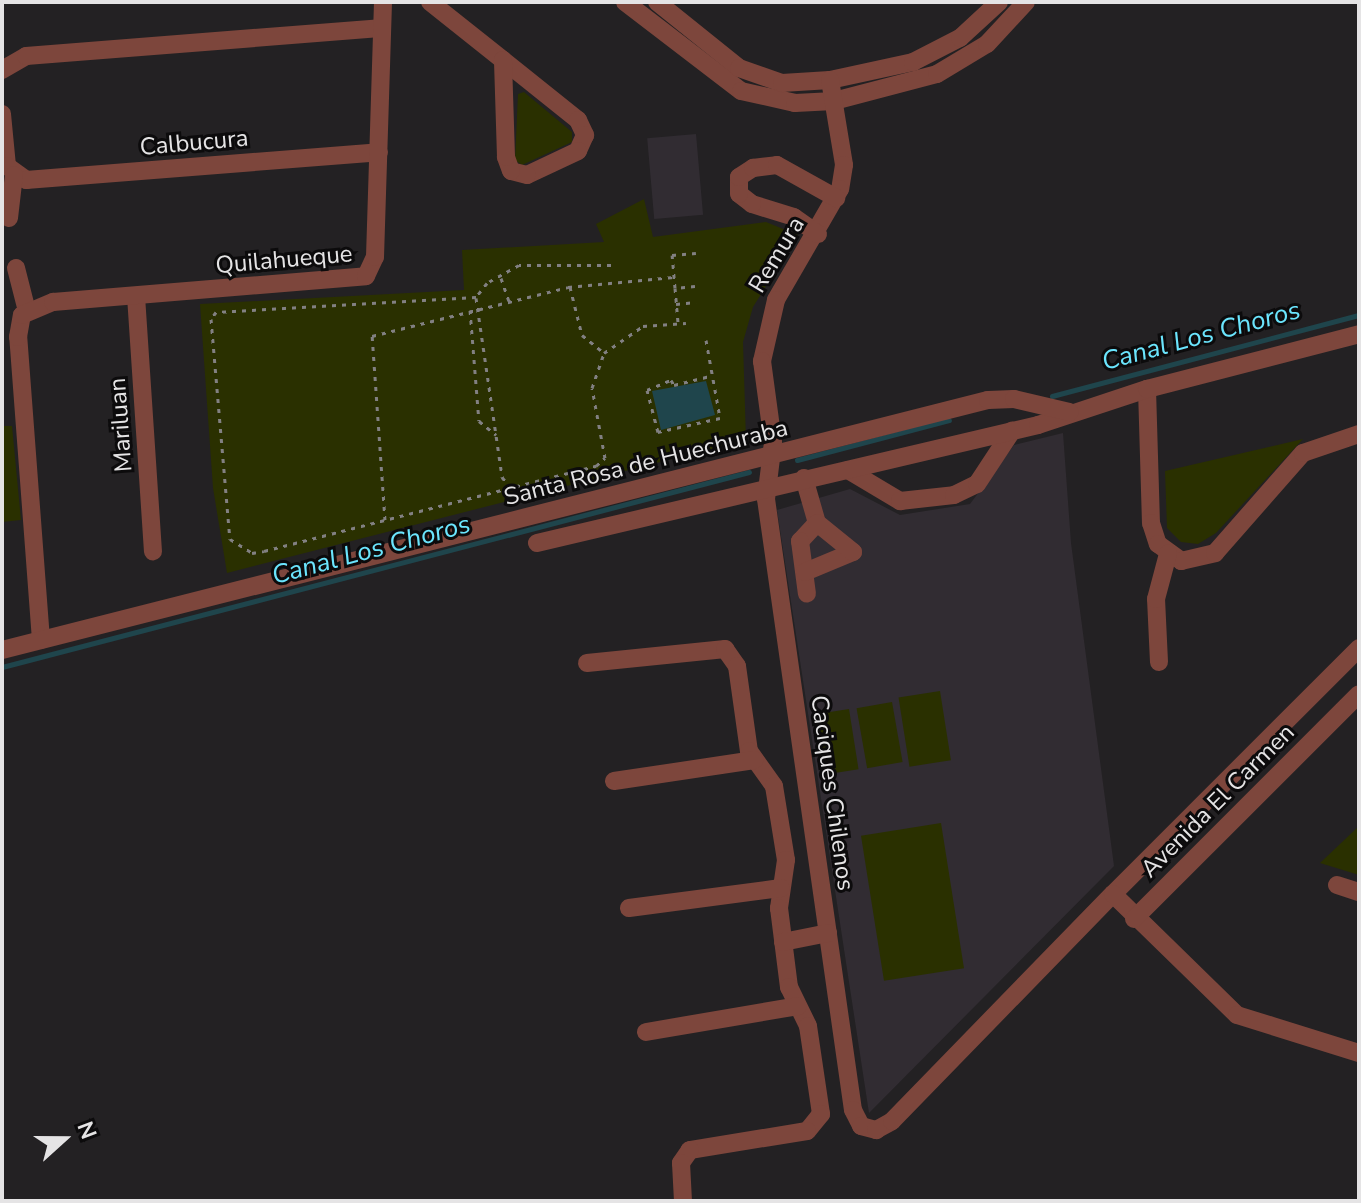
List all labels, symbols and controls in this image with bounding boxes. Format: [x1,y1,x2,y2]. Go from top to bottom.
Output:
street label: Calbucura [139,124,249,162]
street label: Remura [743,212,811,298]
street label: Quilahueque [214,240,354,280]
water label: Canal Los Choros [1098,295,1304,377]
street label: Mariluan [103,377,139,473]
street label: Santa Rosa de Huechuraba [501,414,791,512]
water label: Canal Los Choros [268,509,474,591]
street label: Caciques Chilenos [804,694,860,892]
street label: Avenida El Carmen [1135,718,1301,884]
north arrow [24,1099,104,1179]
text: N [69,1117,103,1143]

